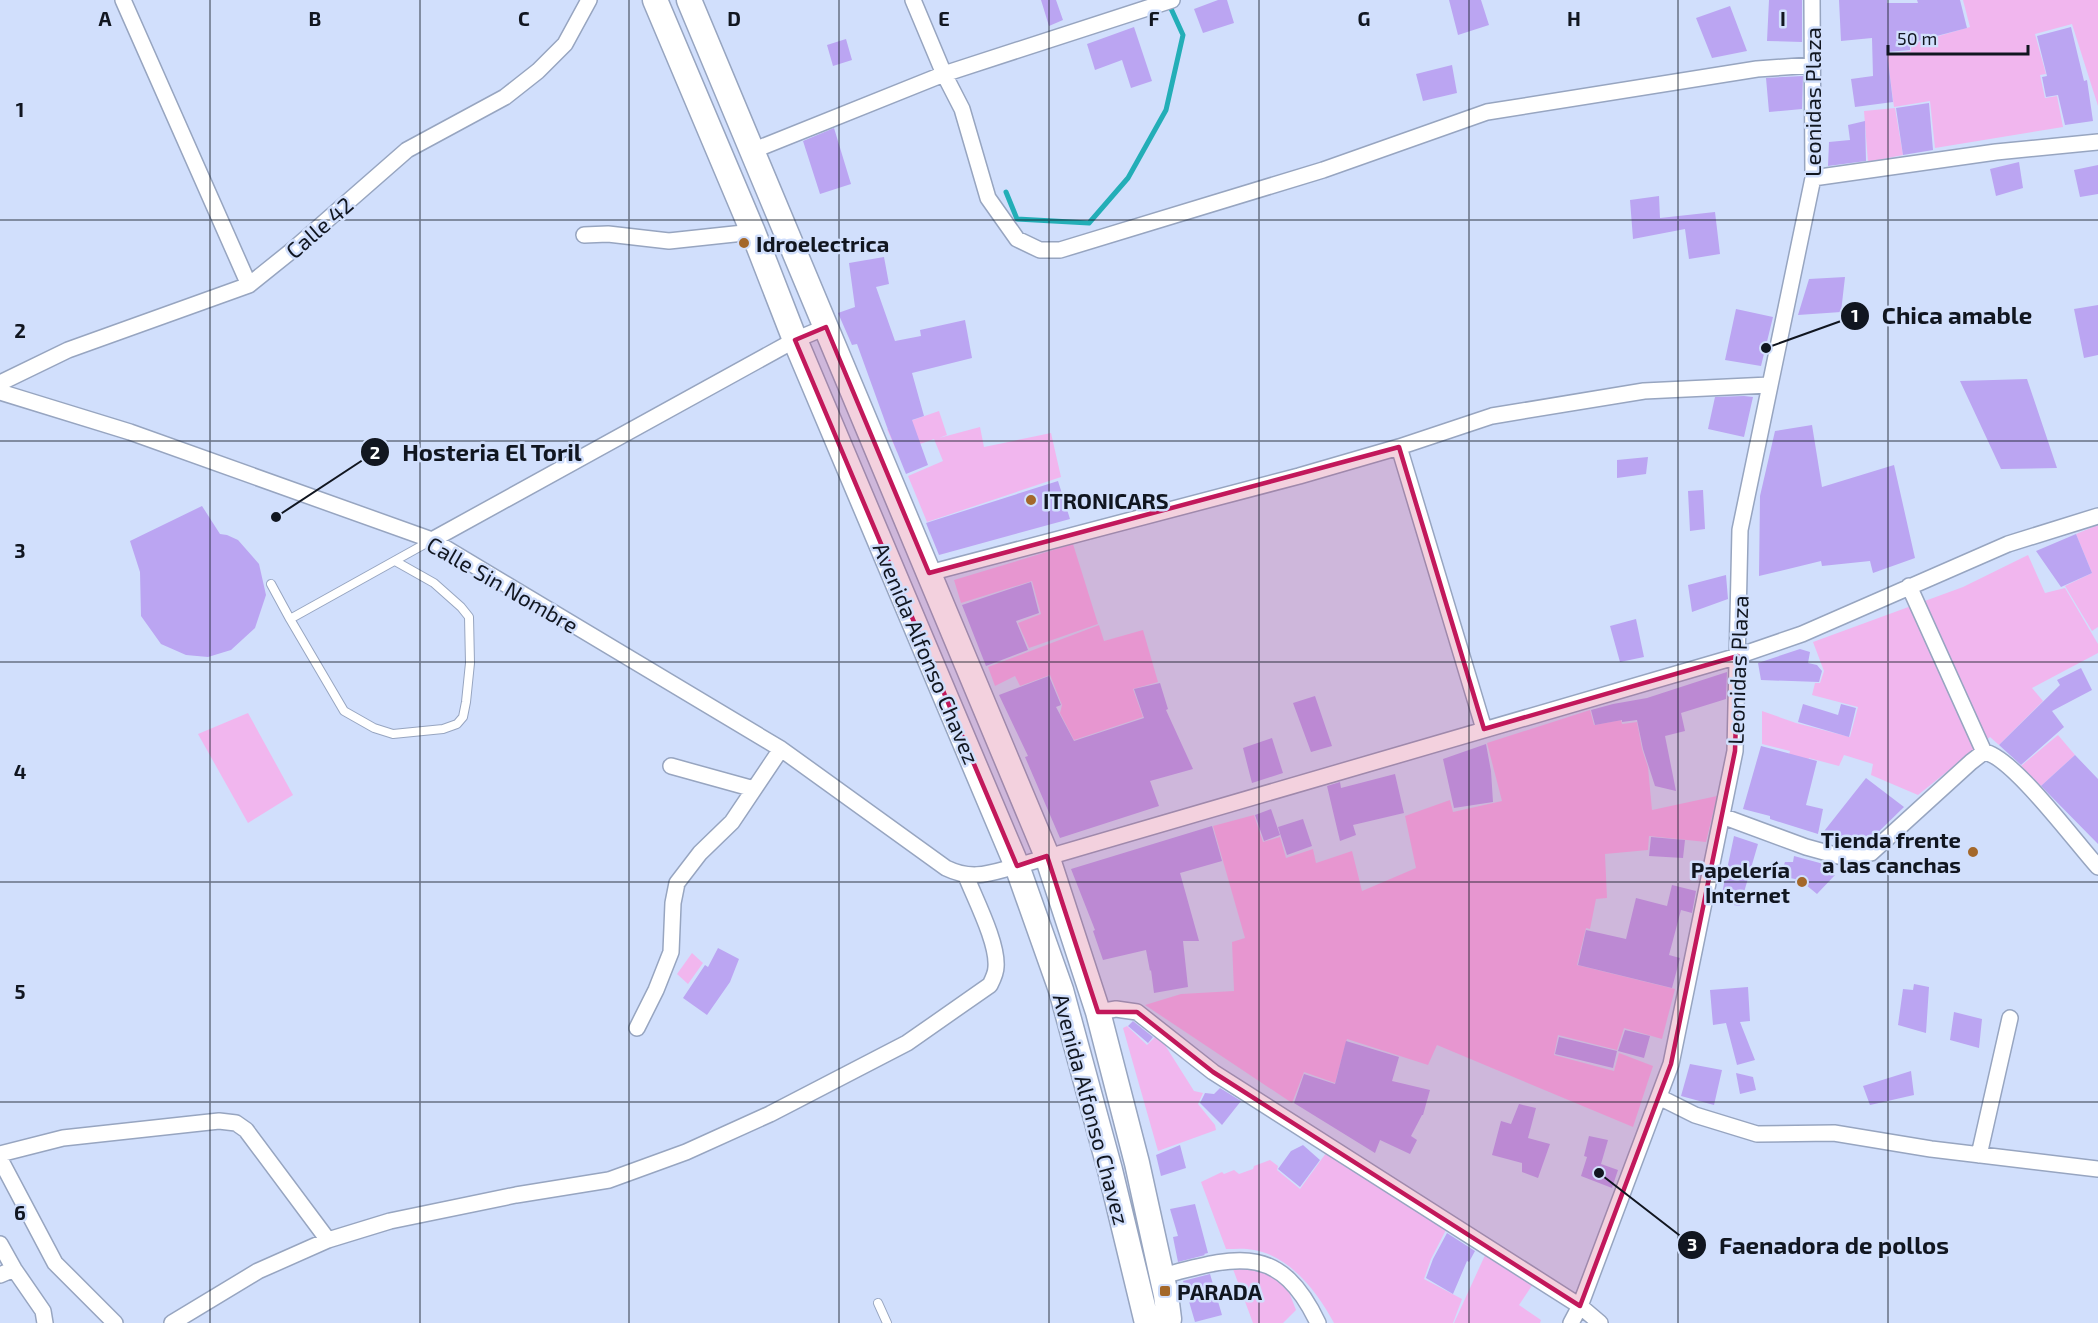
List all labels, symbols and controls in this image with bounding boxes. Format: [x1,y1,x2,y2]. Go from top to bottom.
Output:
text: A [98,6,112,30]
text: B [309,6,321,30]
text: C [518,6,530,30]
text: D [727,6,741,30]
text: E [938,6,950,30]
text: F [1148,6,1160,30]
text: G [1358,6,1370,30]
text: H [1567,6,1581,30]
text: I [1780,6,1786,30]
scale bar [1888,18,2028,56]
street label: Leonidas Plaza [1799,27,1825,177]
text: 50 m [1897,27,1937,49]
text: 1 [16,97,24,121]
street label: Calle 42 [280,191,358,263]
place label: Idroelectrica [756,230,889,256]
marker: Idroelectrica [737,236,751,250]
callout: Chica amable [1840,295,2045,337]
text: Chica amable [1882,300,2032,329]
text: 1 [1851,304,1859,326]
text: 2 [14,318,26,342]
callout: Hosteria El Toril [360,431,594,473]
text: Hosteria El Toril [402,437,582,466]
text: 2 [370,441,380,463]
place label: ITRONICARS [1043,487,1169,513]
marker: ITRONICARS [1024,493,1038,507]
street label: Calle Sin Nombre [423,530,583,638]
text: 3 [14,538,26,562]
street label: Avenida Alfonso Chavez [869,538,985,768]
street label: Leonidas Plaza [1721,595,1753,745]
text: 4 [14,759,27,783]
place label: Tienda frente a las canchas [1821,826,1961,877]
marker: Tienda frente a las canchas [1966,845,1980,859]
place label: Papelería Internet [1691,856,1790,907]
marker: Papelería Internet [1795,875,1809,889]
text: 5 [14,979,26,1003]
street label: Avenida Alfonso Chavez [1049,991,1135,1227]
text: 6 [14,1200,26,1224]
callout: Faenadora de pollos [1677,1224,1961,1266]
text: Faenadora de pollos [1719,1230,1949,1259]
text: 3 [1687,1233,1697,1255]
place label: PARADA [1177,1278,1263,1304]
marker: PARADA [1158,1284,1172,1298]

